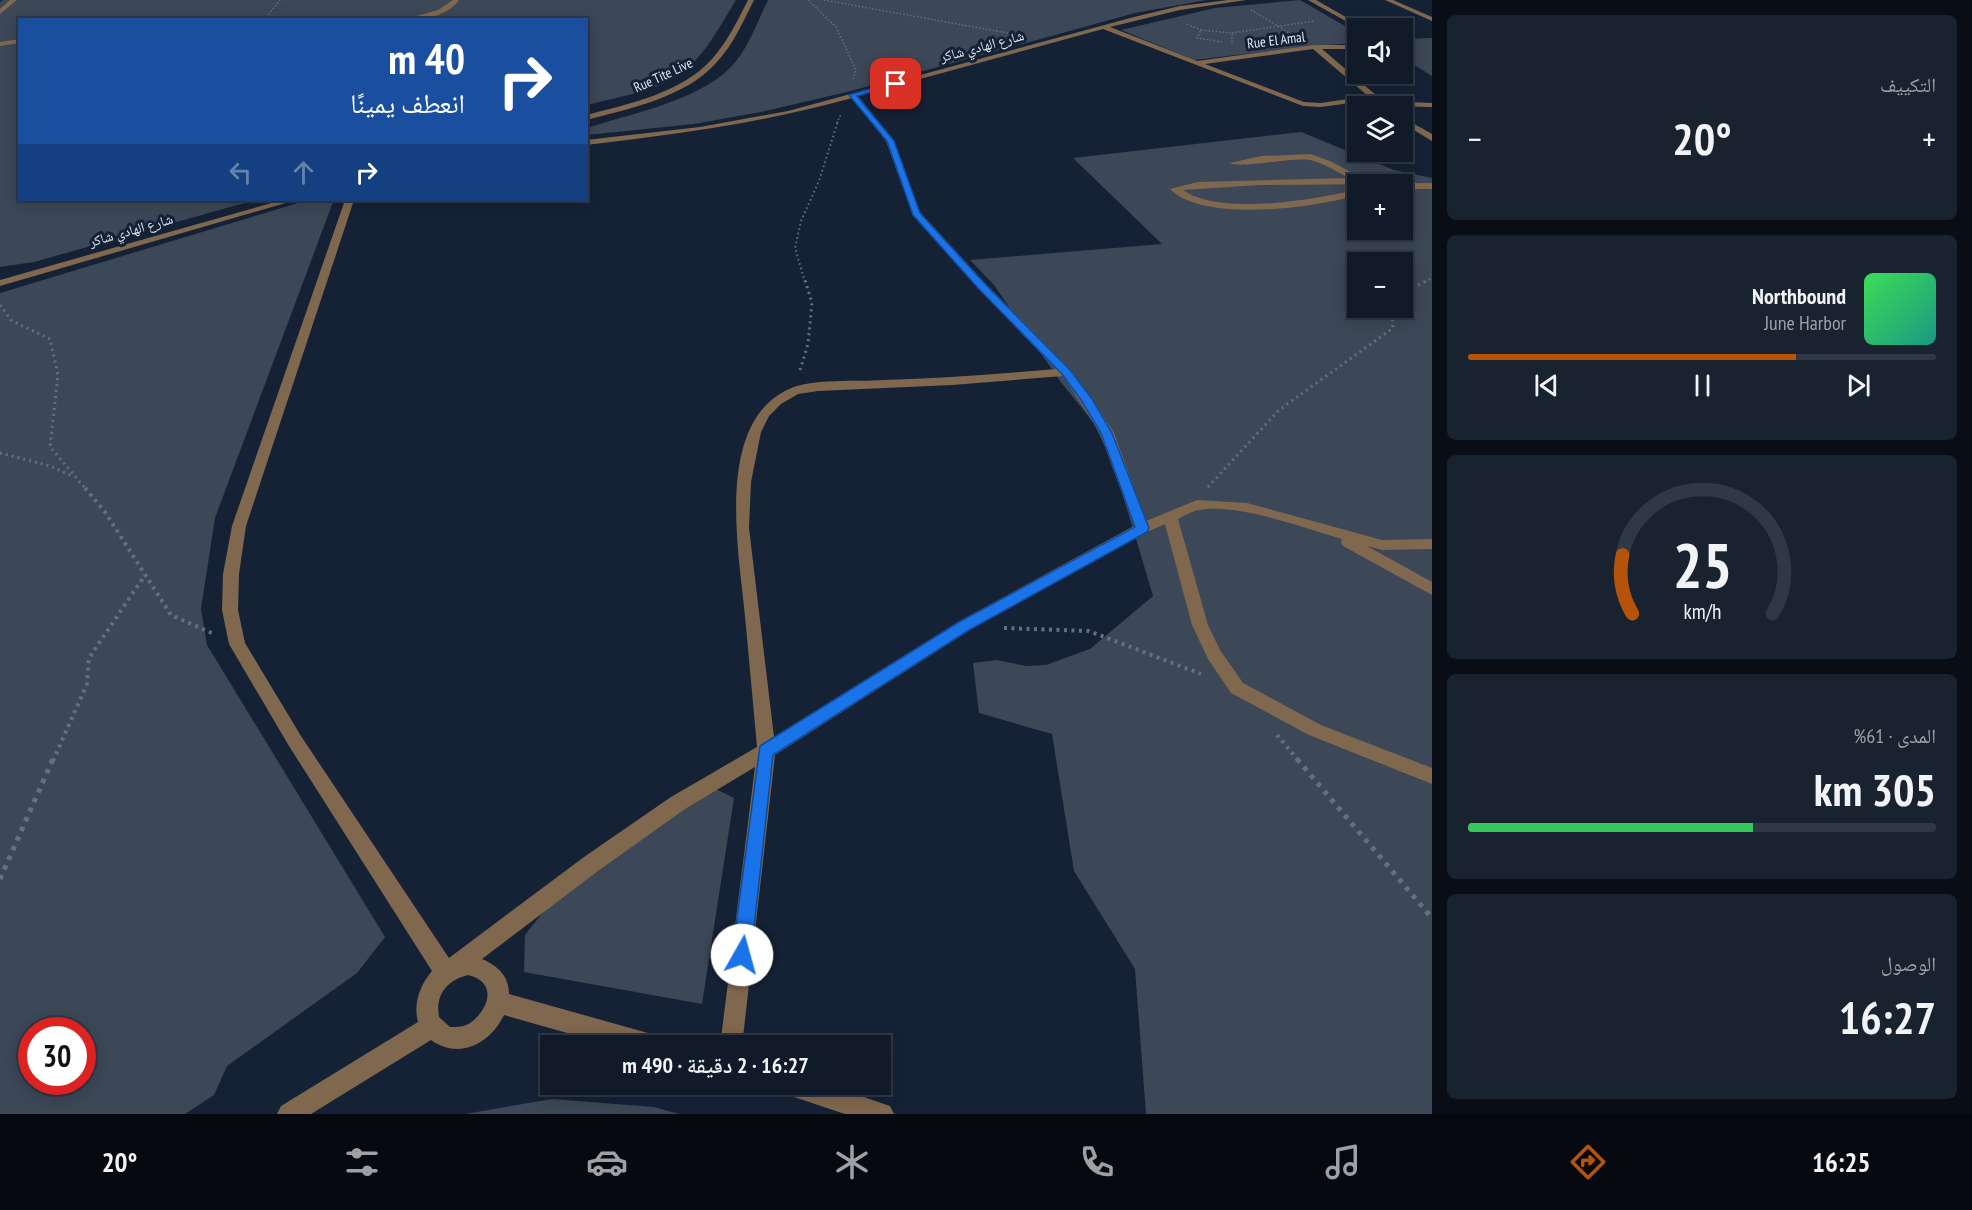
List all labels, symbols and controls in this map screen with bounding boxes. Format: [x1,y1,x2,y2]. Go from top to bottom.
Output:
map controls [1347,18,1413,318]
button: sound [1347,18,1413,84]
street label: شارع الهادي شاكر [937,26,1027,69]
street label: Rue El Amal [1246,27,1307,52]
text: 40 m [388,31,465,86]
icon: right [486,42,564,120]
street label: Rue Tite Live [631,53,696,96]
pin [870,58,921,109]
icon: arrive [879,67,912,100]
text: التكييف [1880,72,1936,98]
text: انعطف يمينًا [350,86,465,120]
button: layers [1347,96,1413,162]
text: 20° [1672,109,1732,167]
text: − [1468,117,1482,160]
text: + [1922,117,1936,160]
icon: left [224,156,257,189]
icon: ahead [287,156,320,189]
icon: right [350,156,383,189]
button: + [1347,174,1413,240]
street label: شارع الهادي شاكر [86,209,176,253]
button: − [1347,252,1413,318]
text: Northbound [1752,282,1846,310]
text: June Harbor [1764,310,1846,336]
icon: previous [1530,369,1563,402]
icon: pause [1686,369,1719,402]
icon: next [1842,369,1875,402]
text: 25 [1672,524,1732,605]
text: km/h [1683,597,1721,625]
text: المدى · 61% [1853,723,1936,749]
text: 305 km [1814,760,1936,818]
position arrow [710,923,774,987]
text: الوصول [1881,951,1936,977]
text: 16:27 [1839,988,1936,1046]
speed limit sign: 30 [18,1017,96,1095]
text: 16:27 · 2 دقيقة · 490 m [622,1051,809,1079]
icon: filters [341,1141,383,1183]
icon: car [586,1141,628,1183]
icon: climate [831,1141,873,1183]
icon: phone [1076,1141,1118,1183]
icon: music [1322,1141,1364,1183]
icon: directions [1567,1141,1609,1183]
text: 20° [102,1145,137,1179]
text: 16:25 [1812,1145,1870,1179]

